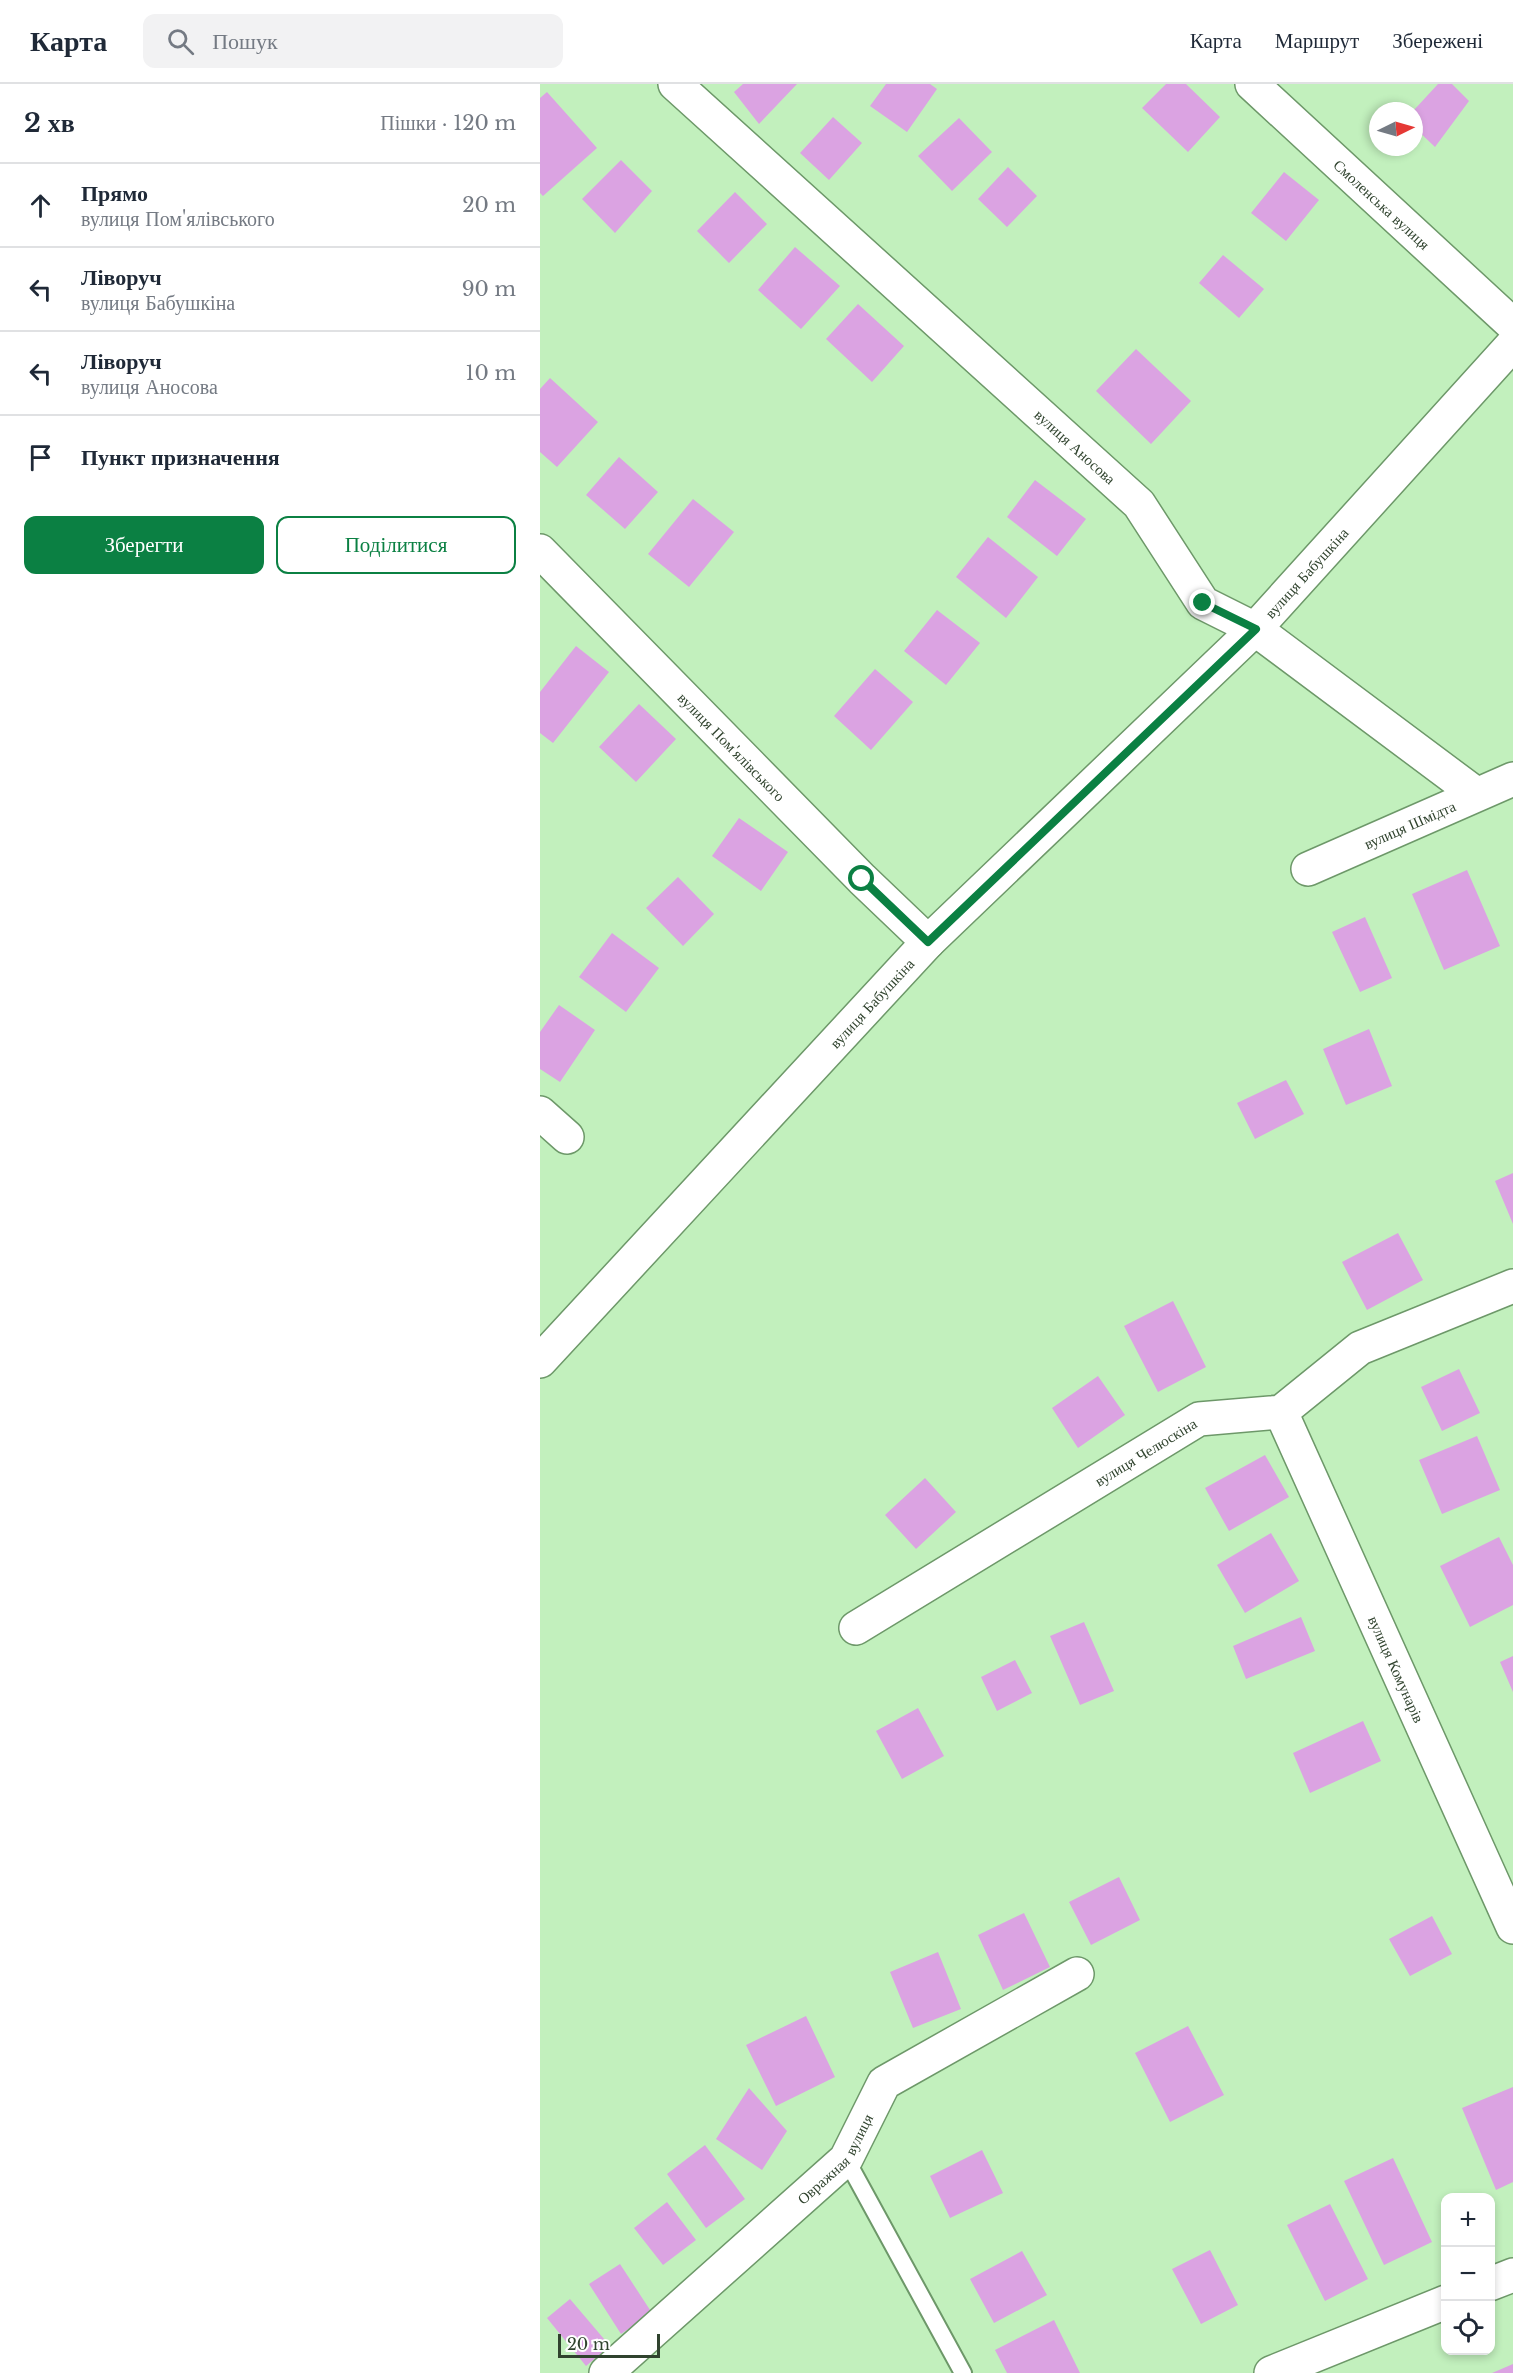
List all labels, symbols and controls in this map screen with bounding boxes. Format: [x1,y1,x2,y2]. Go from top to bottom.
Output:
search box [143,14,563,68]
text: Карта [30,24,107,59]
icon: search [164,25,197,58]
text: Пошук [212,28,278,55]
text: Карта [1190,28,1242,54]
text: Маршрут [1275,28,1359,54]
text: Збережені [1392,28,1483,54]
north arrow [1369,102,1423,156]
text: 2 хв [24,107,75,139]
text: Пішки · 120 m [380,111,516,135]
street label: Смоленська вулиця [1330,155,1434,253]
text: Прямо [81,180,148,207]
icon: ahead [24,189,57,222]
text: 20 m [462,193,516,217]
text: вулиця Пом'ялівського [81,207,275,231]
text: Ліворуч [81,264,162,291]
icon: left [24,273,57,306]
text: 90 m [462,277,516,301]
text: вулиця Бабушкіна [81,291,235,315]
text: Ліворуч [81,348,162,375]
icon: left [24,357,57,390]
text: 10 m [466,361,516,385]
text: вулиця Аносова [81,375,218,399]
street label: вулиця Аносова [1031,405,1120,488]
icon: arrive [24,441,57,474]
text: Пункт призначення [81,444,280,471]
button: Зберегти [24,516,264,574]
button: Поділитися [276,516,516,574]
street label: вулиця Бабушкіна [1260,523,1352,622]
route end [1189,589,1215,615]
street label: вулиця Пом'ялівського [674,688,790,805]
street label: вулиця Шмідта [1361,796,1459,853]
route start [848,865,874,891]
street label: вулиця Бабушкіна [825,954,918,1052]
street label: вулиця Челюскіна [1091,1413,1200,1490]
street label: вулиця Комунарів [1365,1613,1429,1726]
street label: Овражная вулиця [793,2110,877,2208]
map controls [1441,2193,1495,2355]
button: + [1441,2193,1495,2247]
button: − [1441,2247,1495,2301]
button: locate [1441,2301,1495,2355]
scale bar [558,2331,660,2358]
text: 20 m [567,2334,610,2354]

